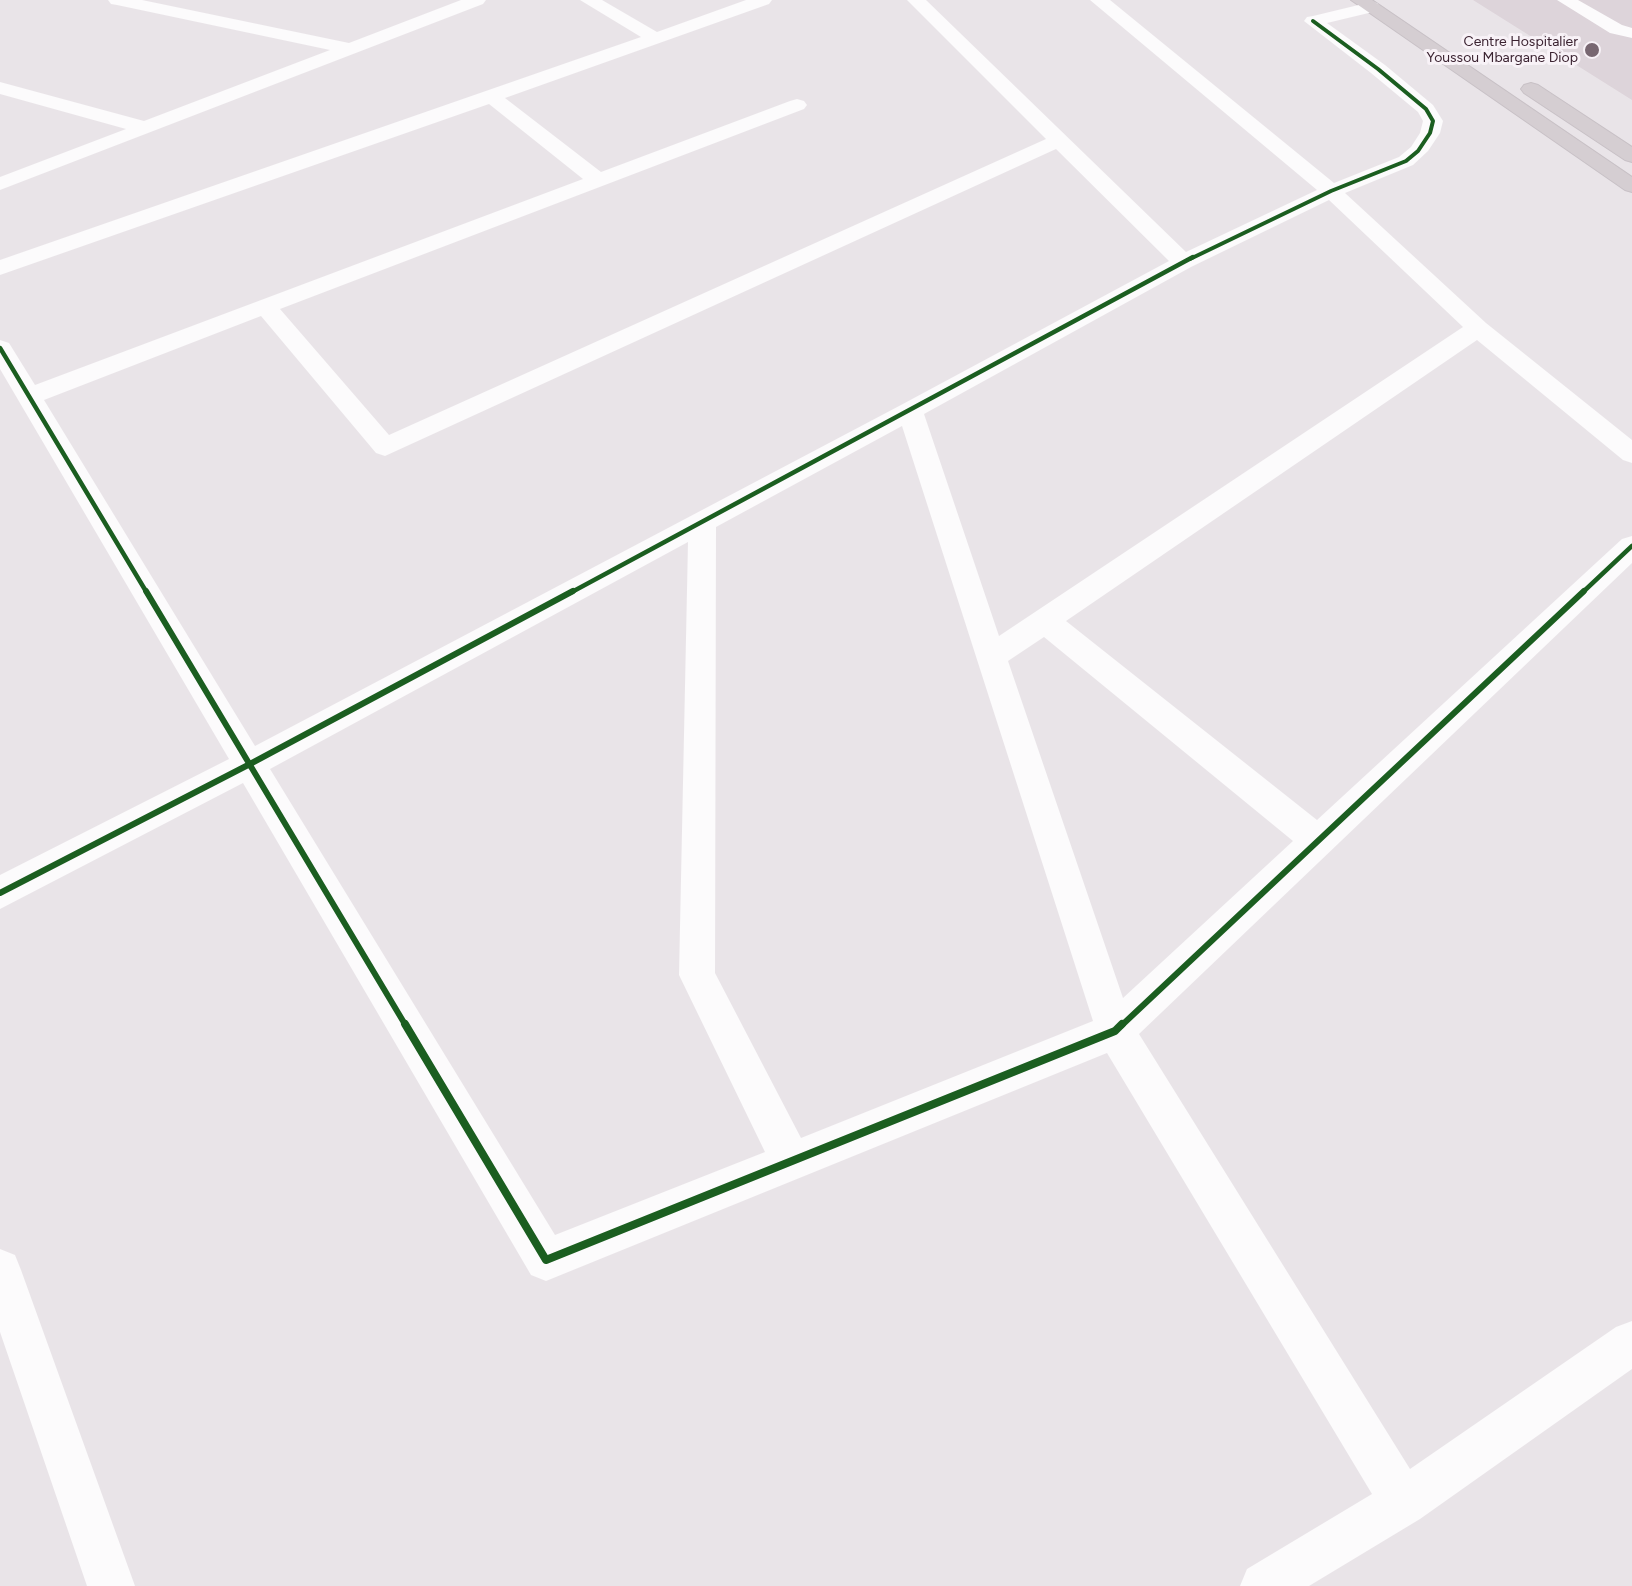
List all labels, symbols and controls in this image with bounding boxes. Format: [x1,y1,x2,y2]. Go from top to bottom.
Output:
place label: Centre Hospitalier Youssou Mbargane Diop [1427,34,1578,66]
marker: Centre Hospitalier Youssou Mbargane Diop [1583,41,1601,59]

